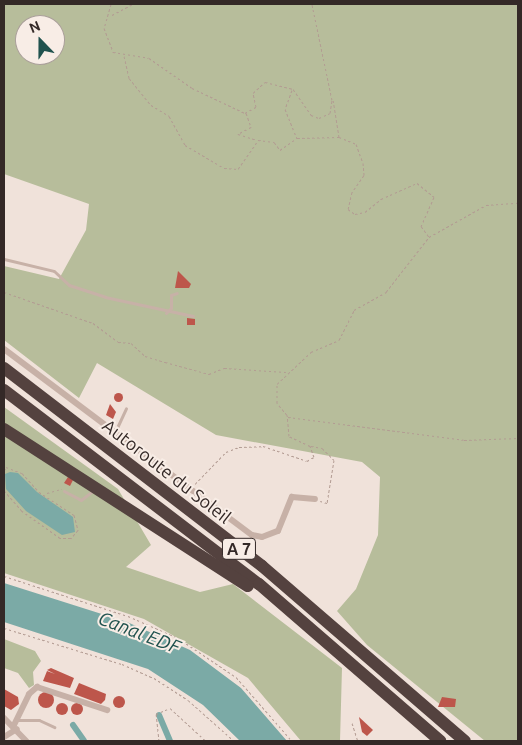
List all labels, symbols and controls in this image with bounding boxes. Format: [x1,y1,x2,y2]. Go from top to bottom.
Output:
north arrow [15,15,65,65]
text: N [27,18,43,36]
street label: Autoroute du Soleil [99,414,235,528]
road number: A 7 [222,536,256,562]
water label: Canal EDF [95,607,183,659]

